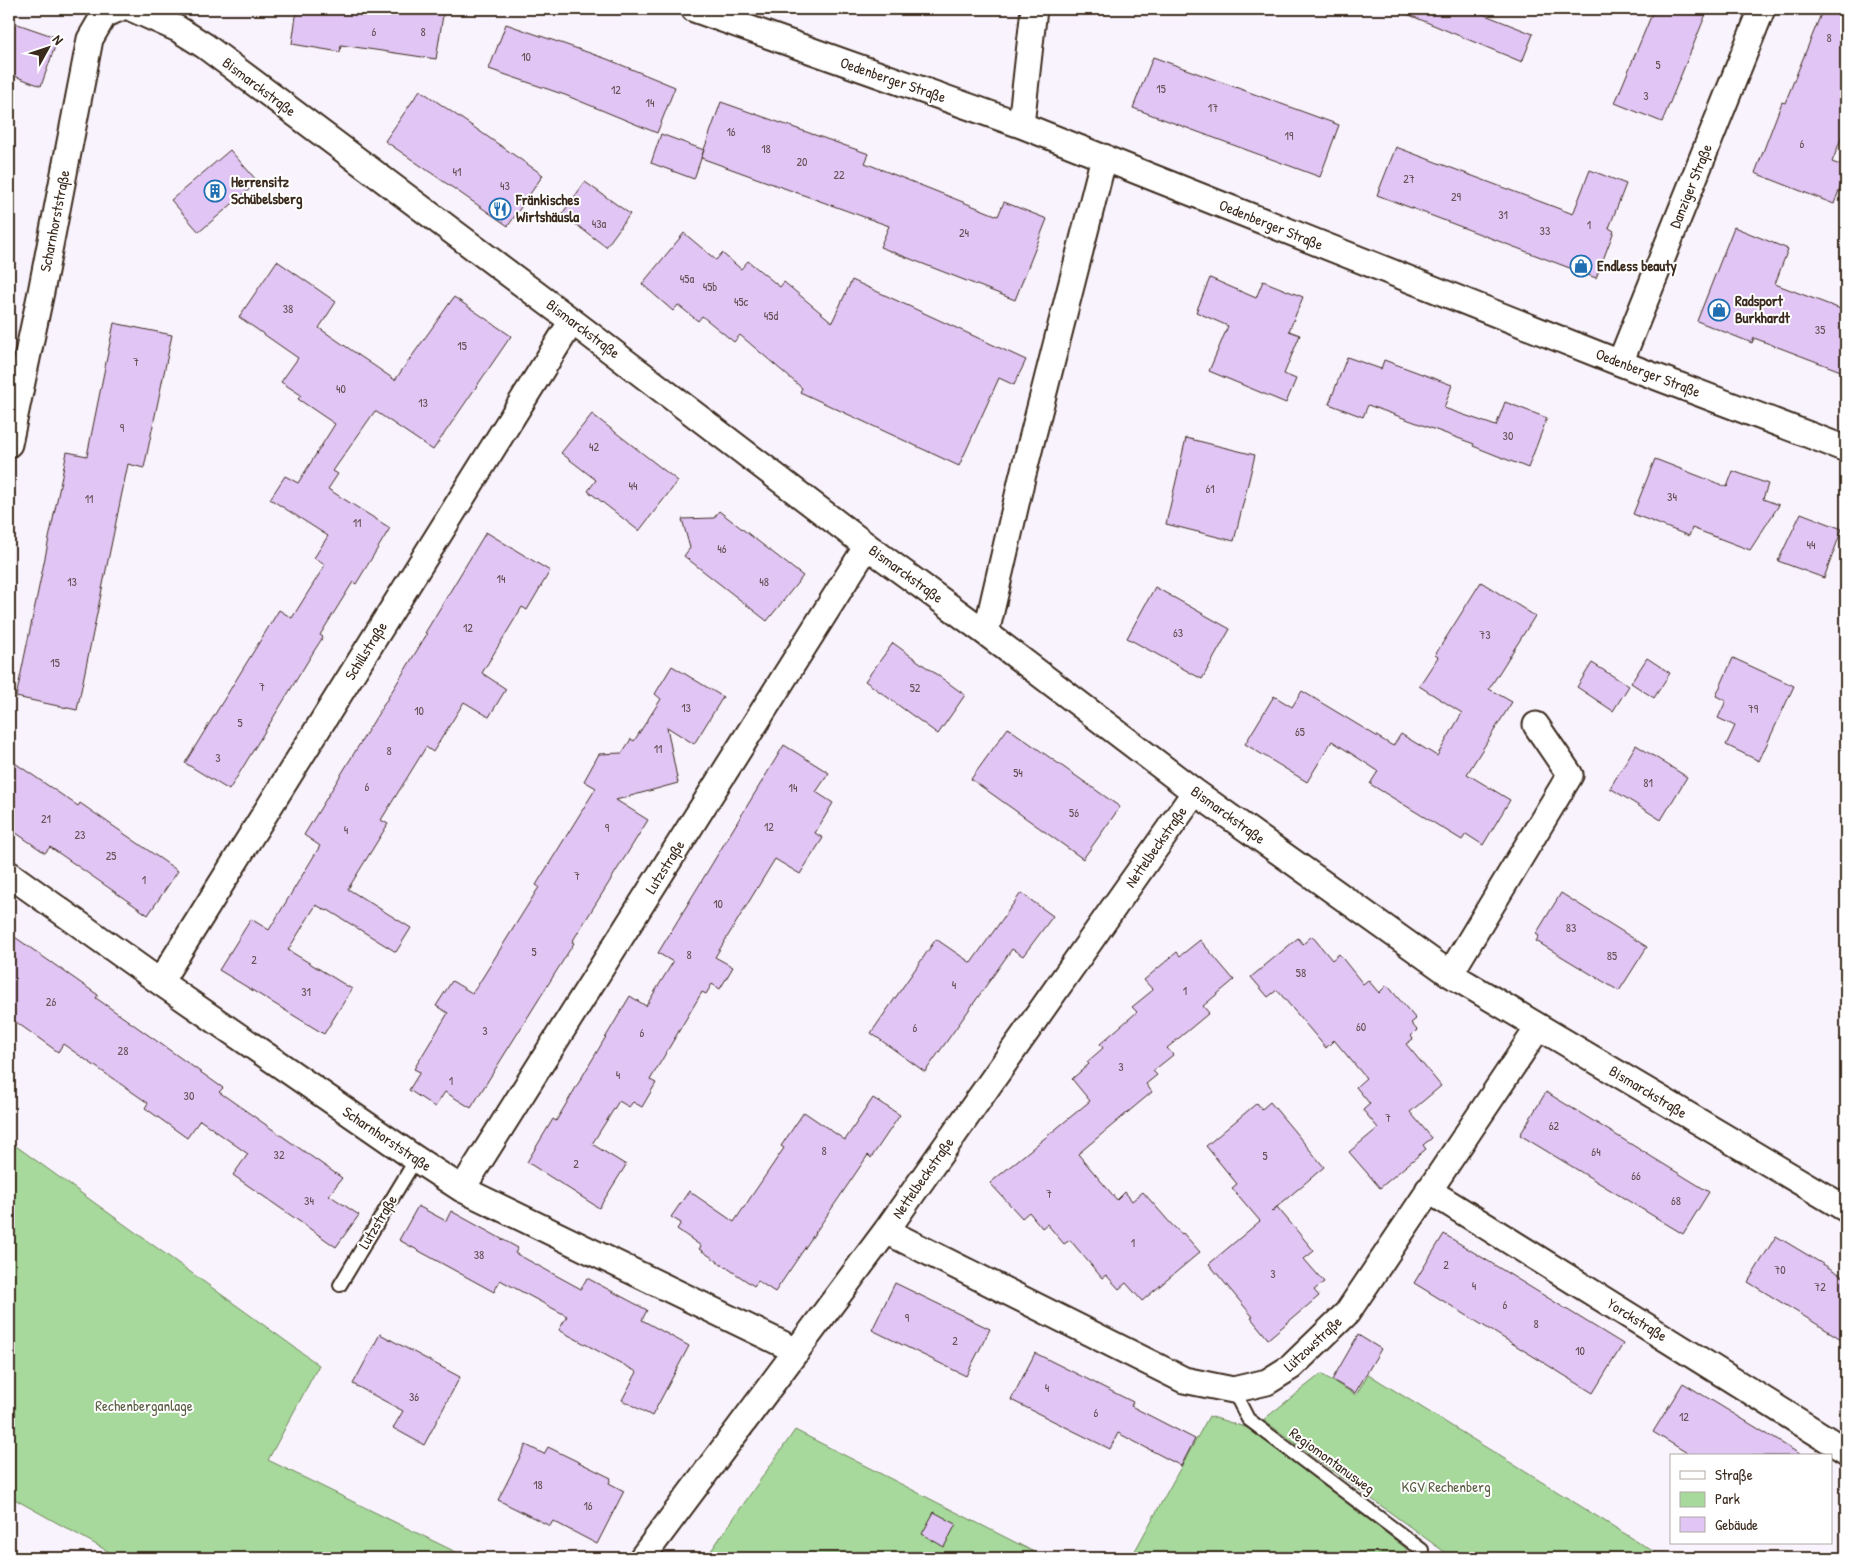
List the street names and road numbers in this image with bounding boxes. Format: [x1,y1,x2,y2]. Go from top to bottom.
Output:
street label: Bismarckstraße [218,52,300,121]
street label: Oedenberger Straße [838,52,949,107]
street label: Danziger Straße [1664,141,1717,231]
street label: Scharnhorststraße [34,168,75,273]
street label: Oedenberger Straße [1216,194,1326,255]
street label: Bismarckstraße [542,294,624,363]
street label: Oedenberger Straße [1593,343,1703,402]
street label: Bismarckstraße [865,539,948,608]
street label: Schillstraße [339,617,392,684]
street label: Bismarckstraße [1187,780,1270,849]
street label: Nettelbeckstraße [1120,802,1191,892]
street label: Lutzstraße [640,836,689,898]
street label: Bismarckstraße [1606,1060,1691,1123]
street label: Scharnhorststraße [339,1101,436,1176]
street label: Nettelbeckstraße [887,1133,958,1223]
street label: Lutzstraße [353,1191,402,1253]
street label: Yorckstraße [1603,1293,1671,1346]
street label: Lützowstraße [1279,1311,1346,1376]
street label: Regiomontanusweg [1285,1422,1380,1499]

